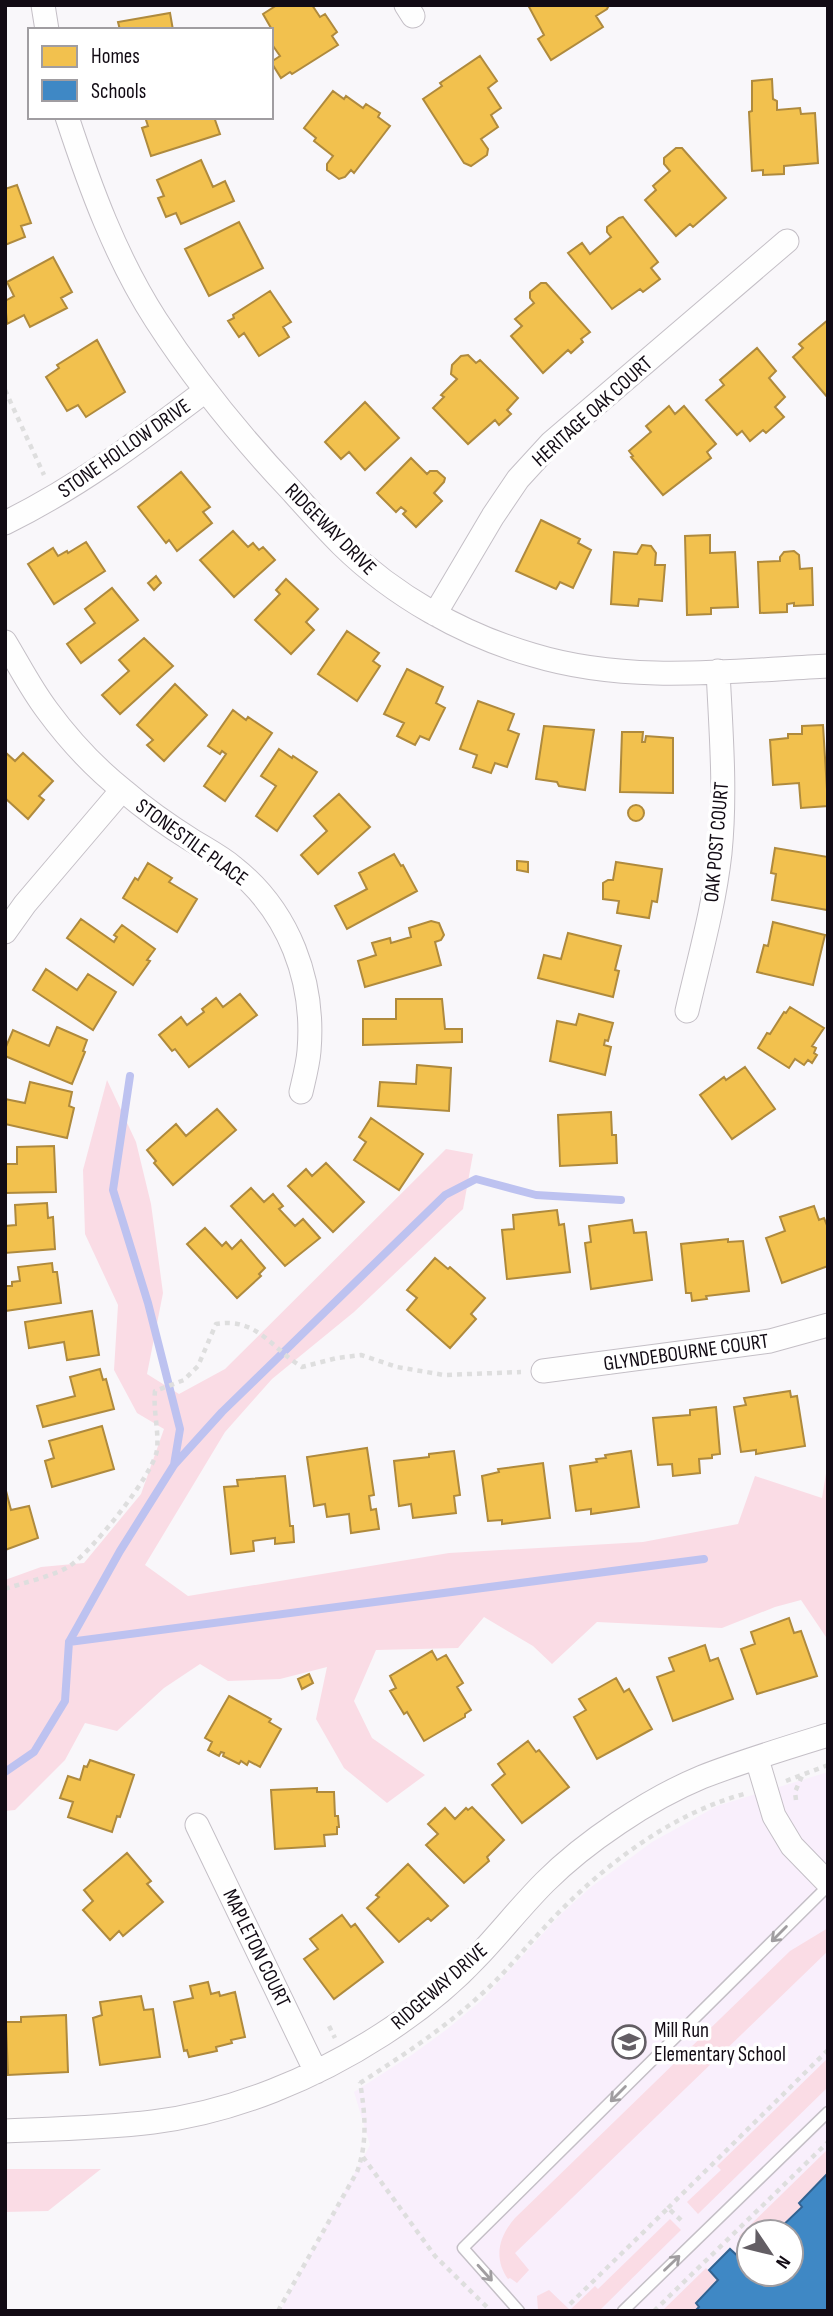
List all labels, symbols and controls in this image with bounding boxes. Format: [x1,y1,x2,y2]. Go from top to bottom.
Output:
legend [28,28,273,119]
text: Homes [91,44,140,69]
text: Schools [91,79,146,104]
street label: HERITAGE OAK COURT [527,351,658,472]
street label: STONE HOLLOW DRIVE [53,393,195,503]
street label: RIDGEWAY DRIVE [280,478,382,580]
street label: OAK POST COURT [699,780,734,903]
street label: STONESTILE PLACE [131,793,253,891]
street label: GLYNDEBOURNE COURT [602,1328,771,1376]
street label: MAPLETON COURT [217,1885,296,2012]
one-way arrow [771,1925,788,1942]
street label: RIDGEWAY DRIVE [386,1938,493,2035]
place label: Mill Run Elementary School [654,2018,786,2067]
school or university icon: Mill Run Elementary School [610,2023,648,2061]
one-way arrow [609,2086,626,2103]
north arrow [735,2218,805,2288]
text: N [770,2251,795,2273]
one-way arrow [663,2255,680,2272]
one-way arrow [477,2264,493,2282]

